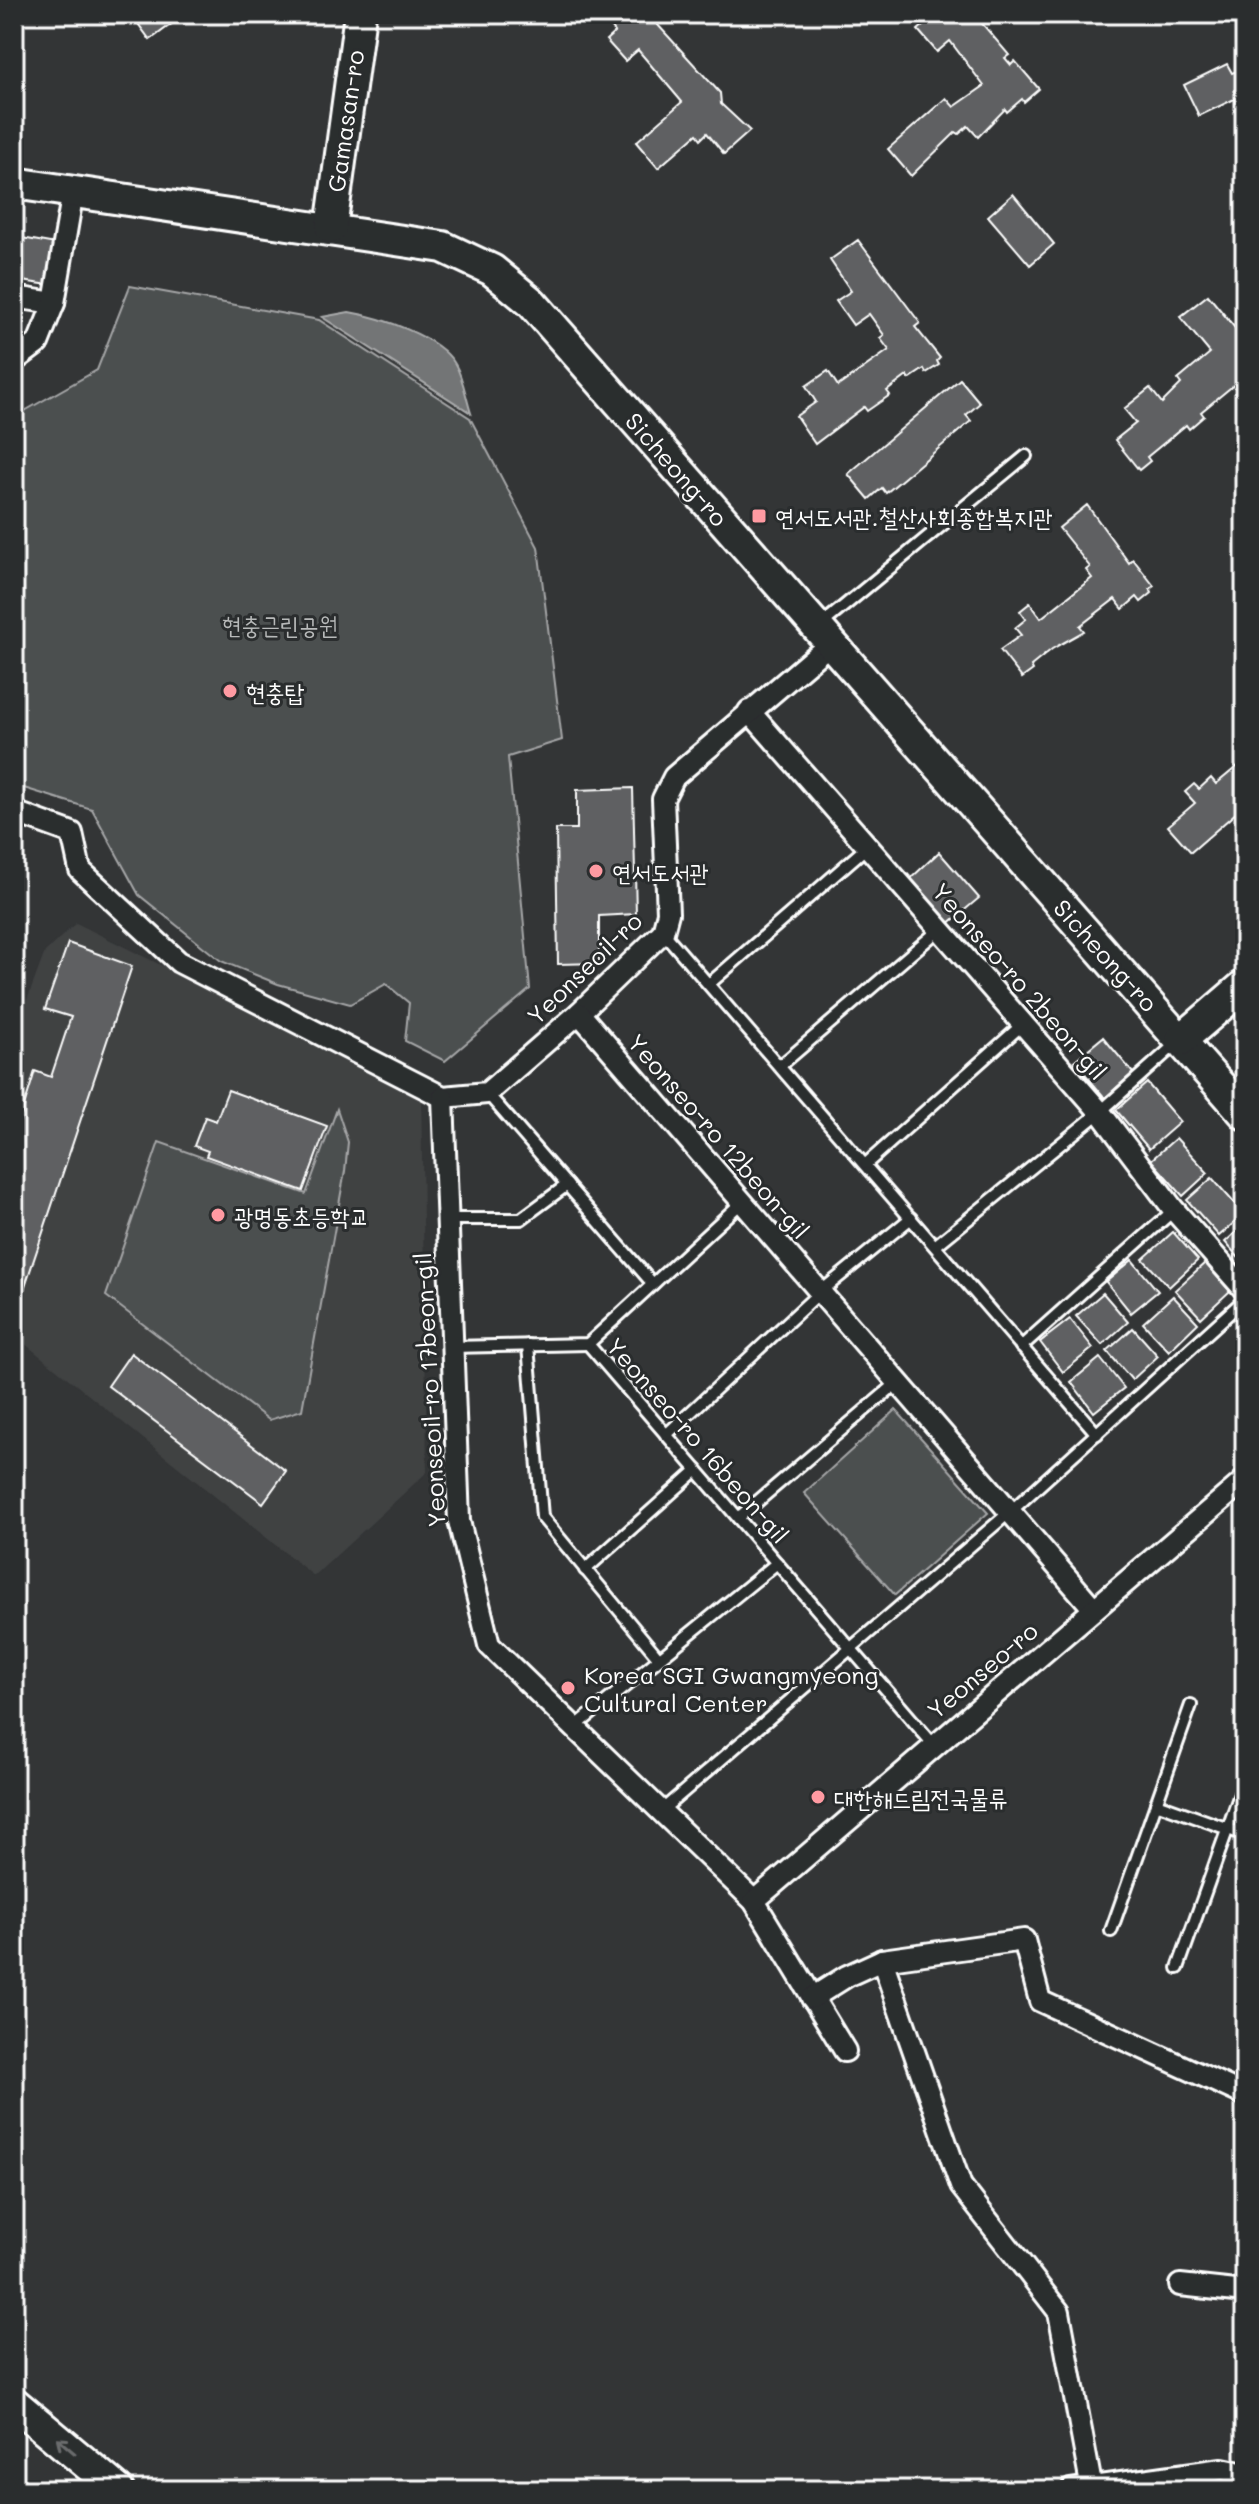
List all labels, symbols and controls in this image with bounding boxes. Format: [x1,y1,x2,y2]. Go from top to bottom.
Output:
street label: Gamasan-ro [320,48,370,194]
street label: Sicheong-ro [619,406,735,532]
place label: 연서도서관.철산사회종합복지관 [775,501,1052,532]
marker: 연서도서관.철산사회종합복지관 [750,507,768,525]
park label: 현충근린공원 [222,609,338,640]
place label: 현충탑 [246,676,305,707]
marker: 현충탑 [221,682,239,700]
place label: 연서도서관 [612,856,709,887]
marker: 연서도서관 [587,862,605,880]
street label: Yeonseo-ro 2beon-gil [926,876,1114,1086]
street label: Sicheong-ro [1047,892,1165,1018]
street label: Yeonseoil-ro [520,905,648,1031]
street label: Yeonseo-ro 12beon-gil [621,1027,817,1245]
place label: 광명동초등학교 [234,1200,369,1231]
marker: 광명동초등학교 [209,1206,227,1224]
street label: Yeonseoil-ro 17beon-gil [406,1252,452,1528]
street label: Yeonseo-ro 16beon-gil [600,1330,796,1550]
street label: Yeonseo-ro [920,1615,1044,1725]
place label: Korea SGI Gwangmyeong Cultural Center [584,1659,878,1718]
marker: Korea SGI Gwangmyeong Cultural Center [559,1679,577,1697]
place label: 대한해드림전국물류 [834,1782,1008,1813]
marker: 대한해드림전국물류 [809,1788,827,1806]
one-way arrow [56,2437,77,2455]

